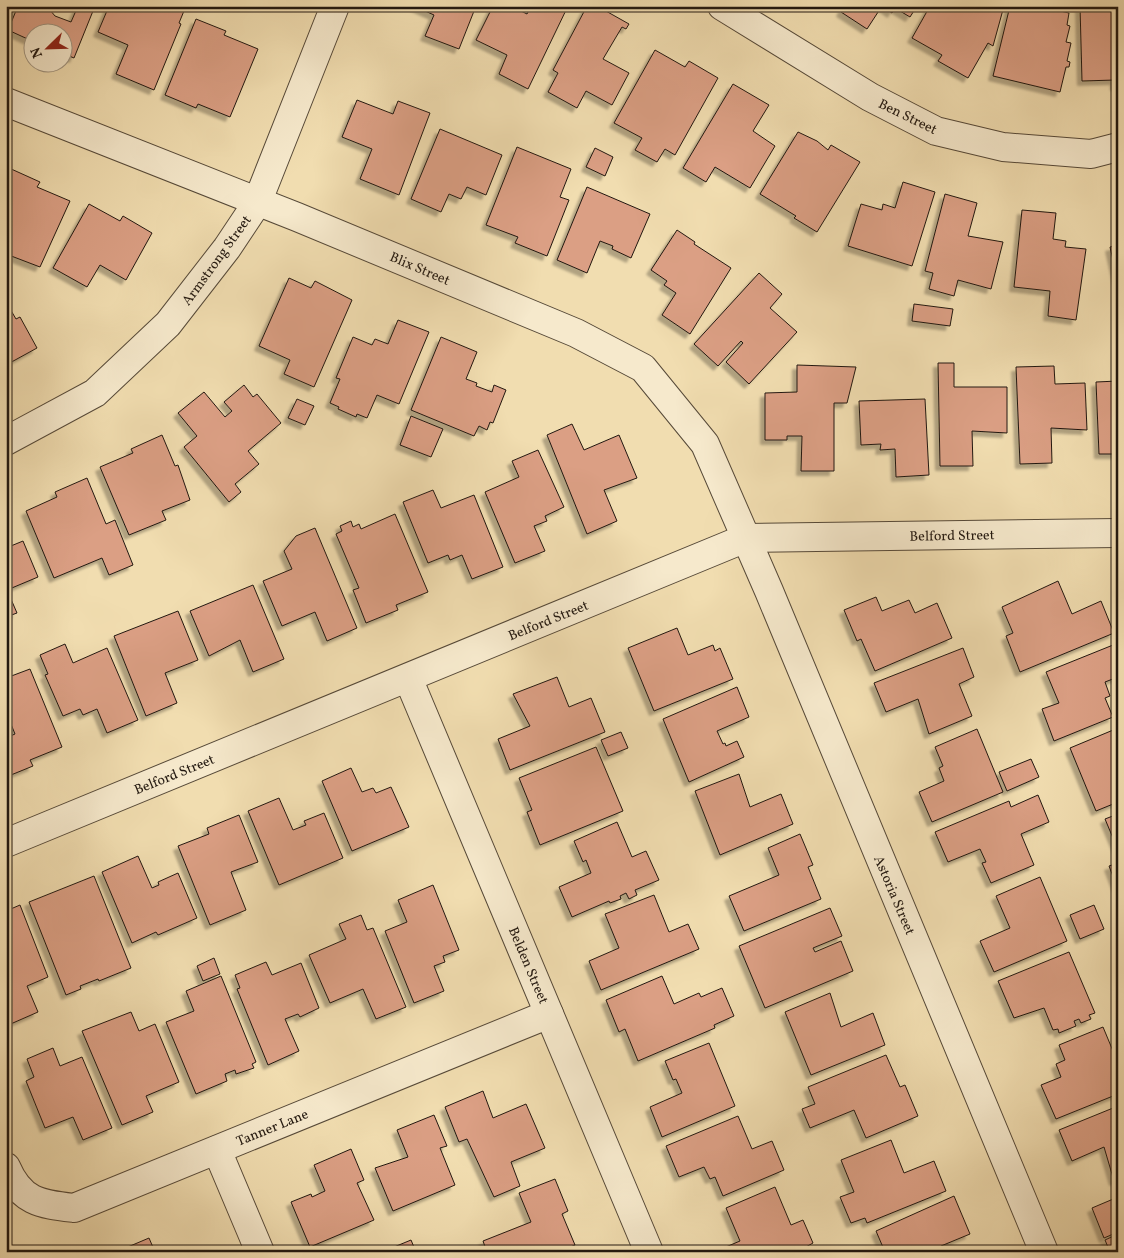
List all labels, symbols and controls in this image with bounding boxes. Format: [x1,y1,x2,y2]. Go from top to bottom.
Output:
north arrow [22,22,72,72]
text: N [27,44,48,61]
street label: Ben Street [875,95,940,140]
street label: Armstrong Street [178,212,256,310]
street label: Blix Street [386,248,453,291]
street label: Belford Street [909,526,995,547]
street label: Belford Street [506,597,592,646]
street label: Belford Street [132,751,218,800]
street label: Astoria Street [868,853,919,938]
street label: Belden Street [503,924,552,1007]
street label: Tanner Lane [234,1105,312,1151]

